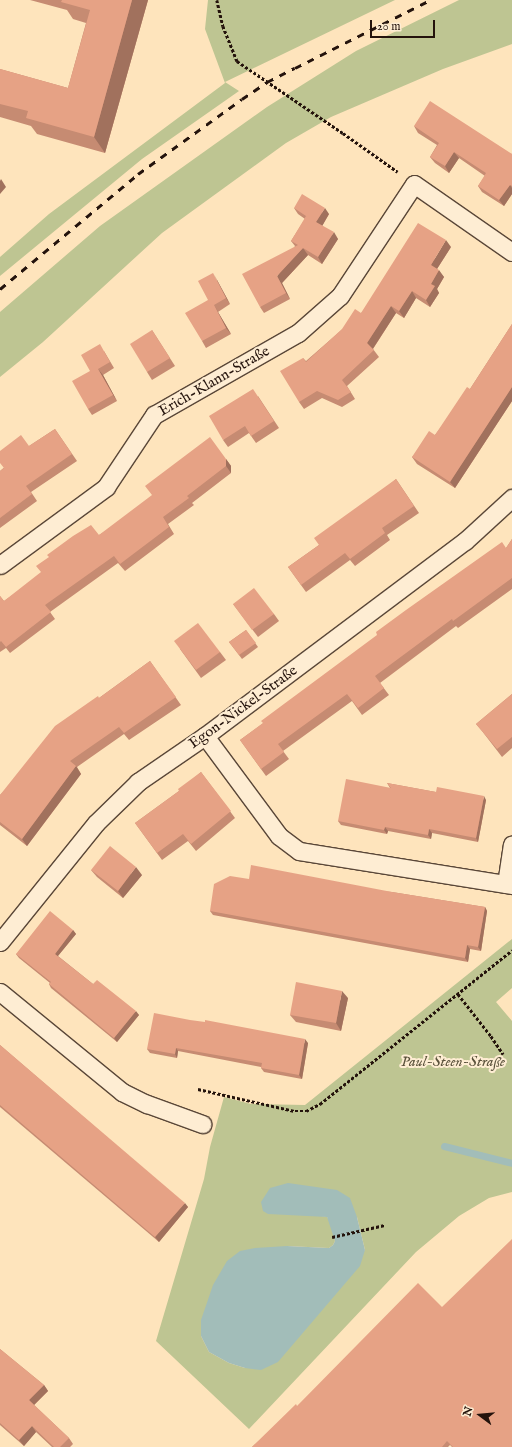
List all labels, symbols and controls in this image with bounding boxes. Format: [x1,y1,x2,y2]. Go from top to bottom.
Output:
scale bar [372,12,437,38]
text: 20 m [377,19,400,34]
street label: Erich-Klann-Straße [155,342,273,420]
street label: Egon-Nickel-Straße [185,662,301,752]
park label: Paul-Steen-Straße [401,1053,505,1071]
north arrow [460,1395,500,1435]
text: N [460,1405,477,1418]

